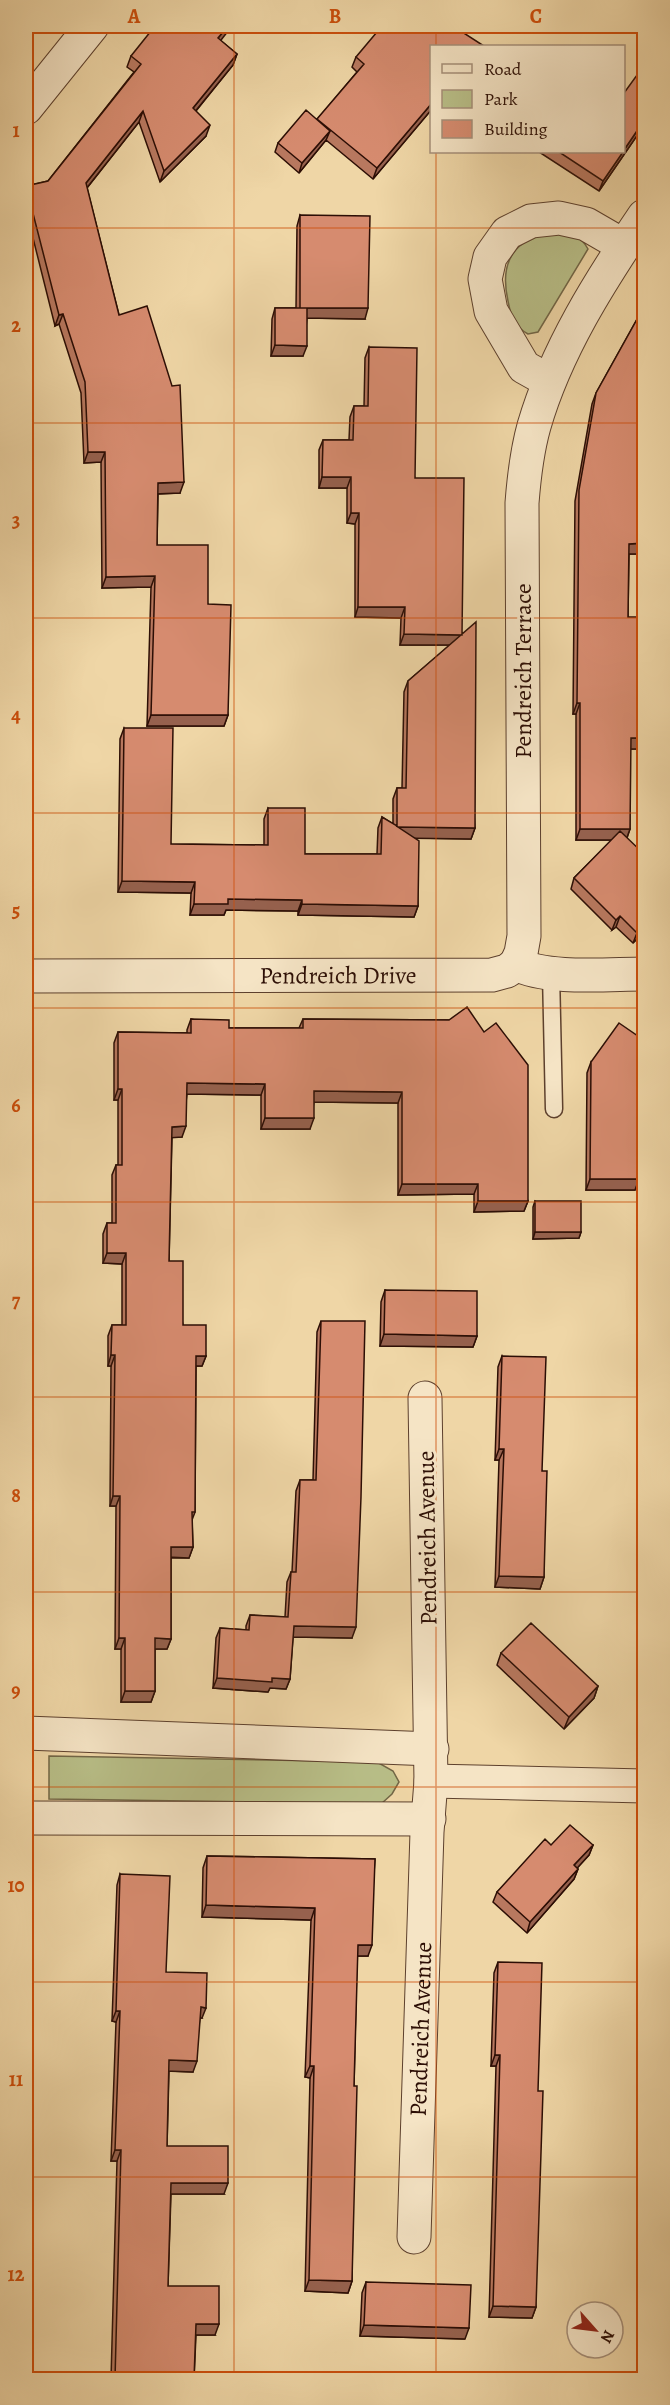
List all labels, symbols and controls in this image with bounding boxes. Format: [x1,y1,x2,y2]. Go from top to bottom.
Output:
text: A [127,3,141,30]
text: B [329,3,341,30]
text: C [530,3,542,30]
legend [430,45,625,153]
text: Road [484,57,522,81]
text: Park [484,87,518,111]
text: 1 [12,117,20,144]
text: Building [484,117,548,141]
text: 2 [11,312,21,339]
text: 3 [12,507,20,534]
street label: Pendreich Terrace [507,583,539,759]
text: 4 [11,702,21,729]
text: 5 [12,897,20,924]
street label: Pendreich Drive [259,959,417,991]
text: 6 [11,1092,21,1119]
text: 7 [12,1287,21,1314]
street label: Pendreich Avenue [409,1450,445,1626]
text: 8 [11,1482,21,1509]
text: 9 [11,1677,21,1704]
text: 10 [7,1872,25,1899]
street label: Pendreich Avenue [402,1941,439,2117]
text: 11 [9,2066,23,2093]
text: 12 [8,2261,25,2288]
north arrow [565,2300,625,2360]
text: N [595,2326,620,2347]

